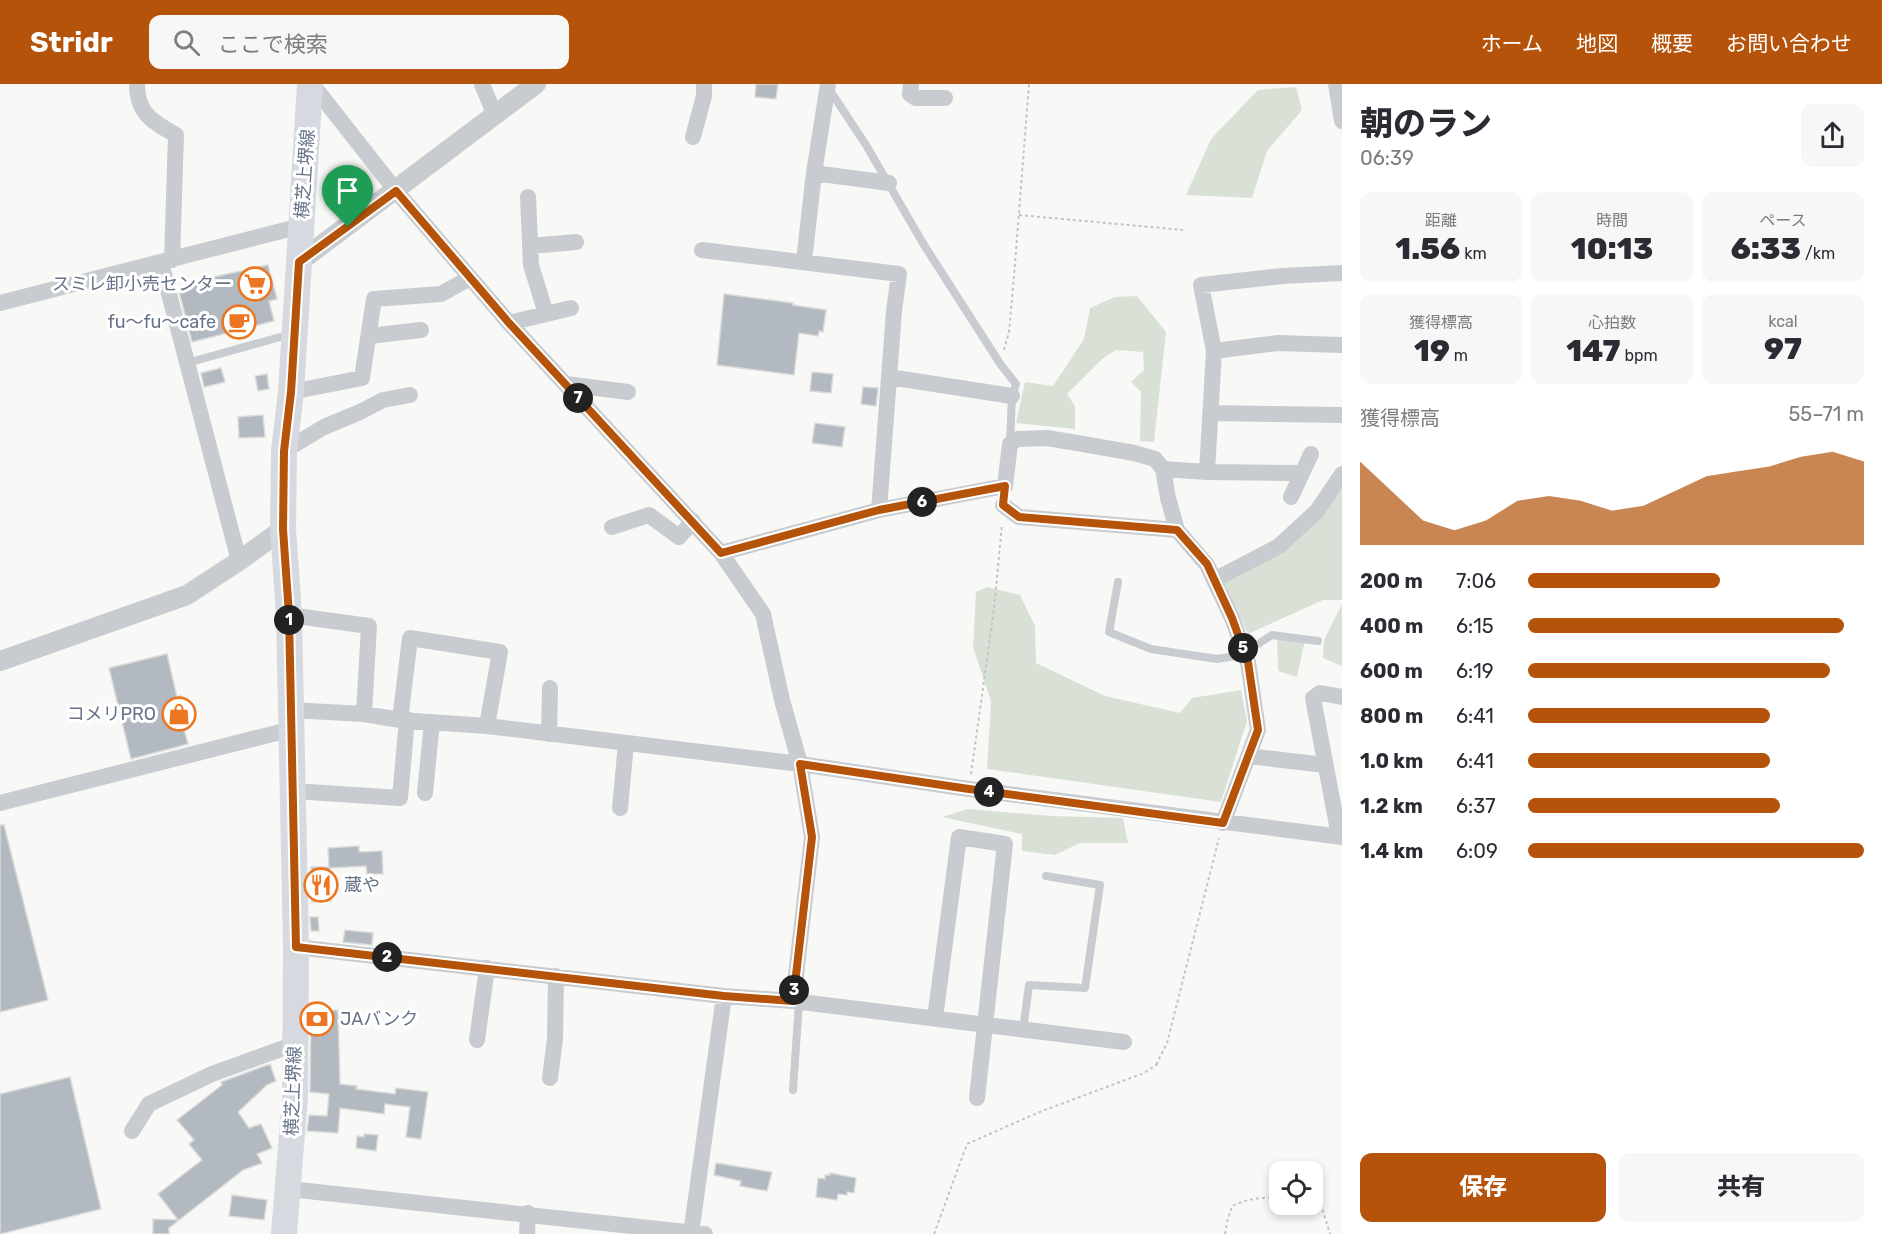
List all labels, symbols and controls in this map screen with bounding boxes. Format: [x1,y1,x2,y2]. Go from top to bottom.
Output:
search box [149,15,569,69]
text: Stridr [30,26,113,59]
icon: search [170,26,203,59]
text: ここで検索 [218,31,328,58]
text: ホーム [1481,31,1543,56]
text: 地図 [1576,31,1618,56]
text: 概要 [1651,31,1693,56]
text: お問い合わせ [1726,31,1852,56]
text: 朝のラン [1360,104,1492,143]
button: share [1801,104,1864,167]
street label: 横芝上堺線 [291,128,319,220]
text: 06:39 [1360,146,1414,170]
pin [322,165,373,227]
icon: arrive [331,174,364,207]
text: 距離 [1425,211,1457,230]
text: 時間 [1596,211,1628,230]
text: ペース [1759,211,1807,230]
text: 1.56 [1395,231,1460,267]
text: 10:13 [1571,231,1653,267]
text: 6:33 [1731,231,1801,267]
text: km [1460,244,1487,263]
text: /km [1801,244,1835,263]
supermarket icon: スミレ卸小売センター [237,266,273,302]
place label: スミレ卸小売センター [52,273,232,295]
cafe icon: fu～fu～cafe [221,304,257,340]
place label: fu～fu～cafe [108,311,216,333]
text: kcal [1768,312,1798,331]
text: 獲得標高 [1409,313,1473,332]
text: 心拍数 [1588,313,1636,332]
text: 97 [1764,331,1802,367]
text: 19 [1414,333,1450,369]
text: 147 [1566,333,1621,369]
text: m [1450,346,1468,365]
text: bpm [1621,346,1658,365]
pin: 7 [563,383,593,413]
text: 7 [573,388,583,407]
text: 55–71 m [1788,402,1864,426]
text: 獲得標高 [1360,406,1440,430]
pin: 6 [907,487,937,517]
text: 6 [917,492,927,511]
text: 200 m [1360,569,1423,593]
text: 7:06 [1456,569,1496,593]
pin: 1 [274,605,304,635]
text: 1 [285,610,293,629]
text: 400 m [1360,614,1423,638]
text: 6:15 [1456,614,1494,638]
pin: 5 [1228,633,1258,663]
text: 5 [1238,638,1248,657]
text: 600 m [1360,659,1423,683]
text: 6:19 [1456,659,1494,683]
shop icon: コメリPRO [161,696,197,732]
place label: コメリPRO [66,703,156,725]
text: 800 m [1360,704,1423,728]
text: 6:41 [1456,704,1494,728]
text: 1.0 km [1360,749,1423,773]
text: 6:41 [1456,749,1494,773]
pin: 4 [974,777,1004,807]
text: 4 [984,782,994,801]
text: 1.2 km [1360,794,1423,818]
text: 6:37 [1456,794,1495,818]
text: 1.4 km [1360,839,1423,863]
text: 6:09 [1456,839,1498,863]
restaurant icon: 蔵や [303,867,339,903]
place label: 蔵や [344,874,380,896]
pin: 2 [372,942,402,972]
text: 2 [382,947,392,966]
pin: 3 [779,975,809,1005]
text: 3 [789,980,799,999]
bank icon: JAバンク [299,1001,335,1037]
place label: JAバンク [340,1008,418,1030]
street label: 横芝上堺線 [280,1046,306,1136]
button: 保存 [1360,1153,1606,1222]
button: 共有 [1618,1153,1864,1222]
map controls [1269,1161,1323,1215]
button: locate [1269,1161,1323,1215]

